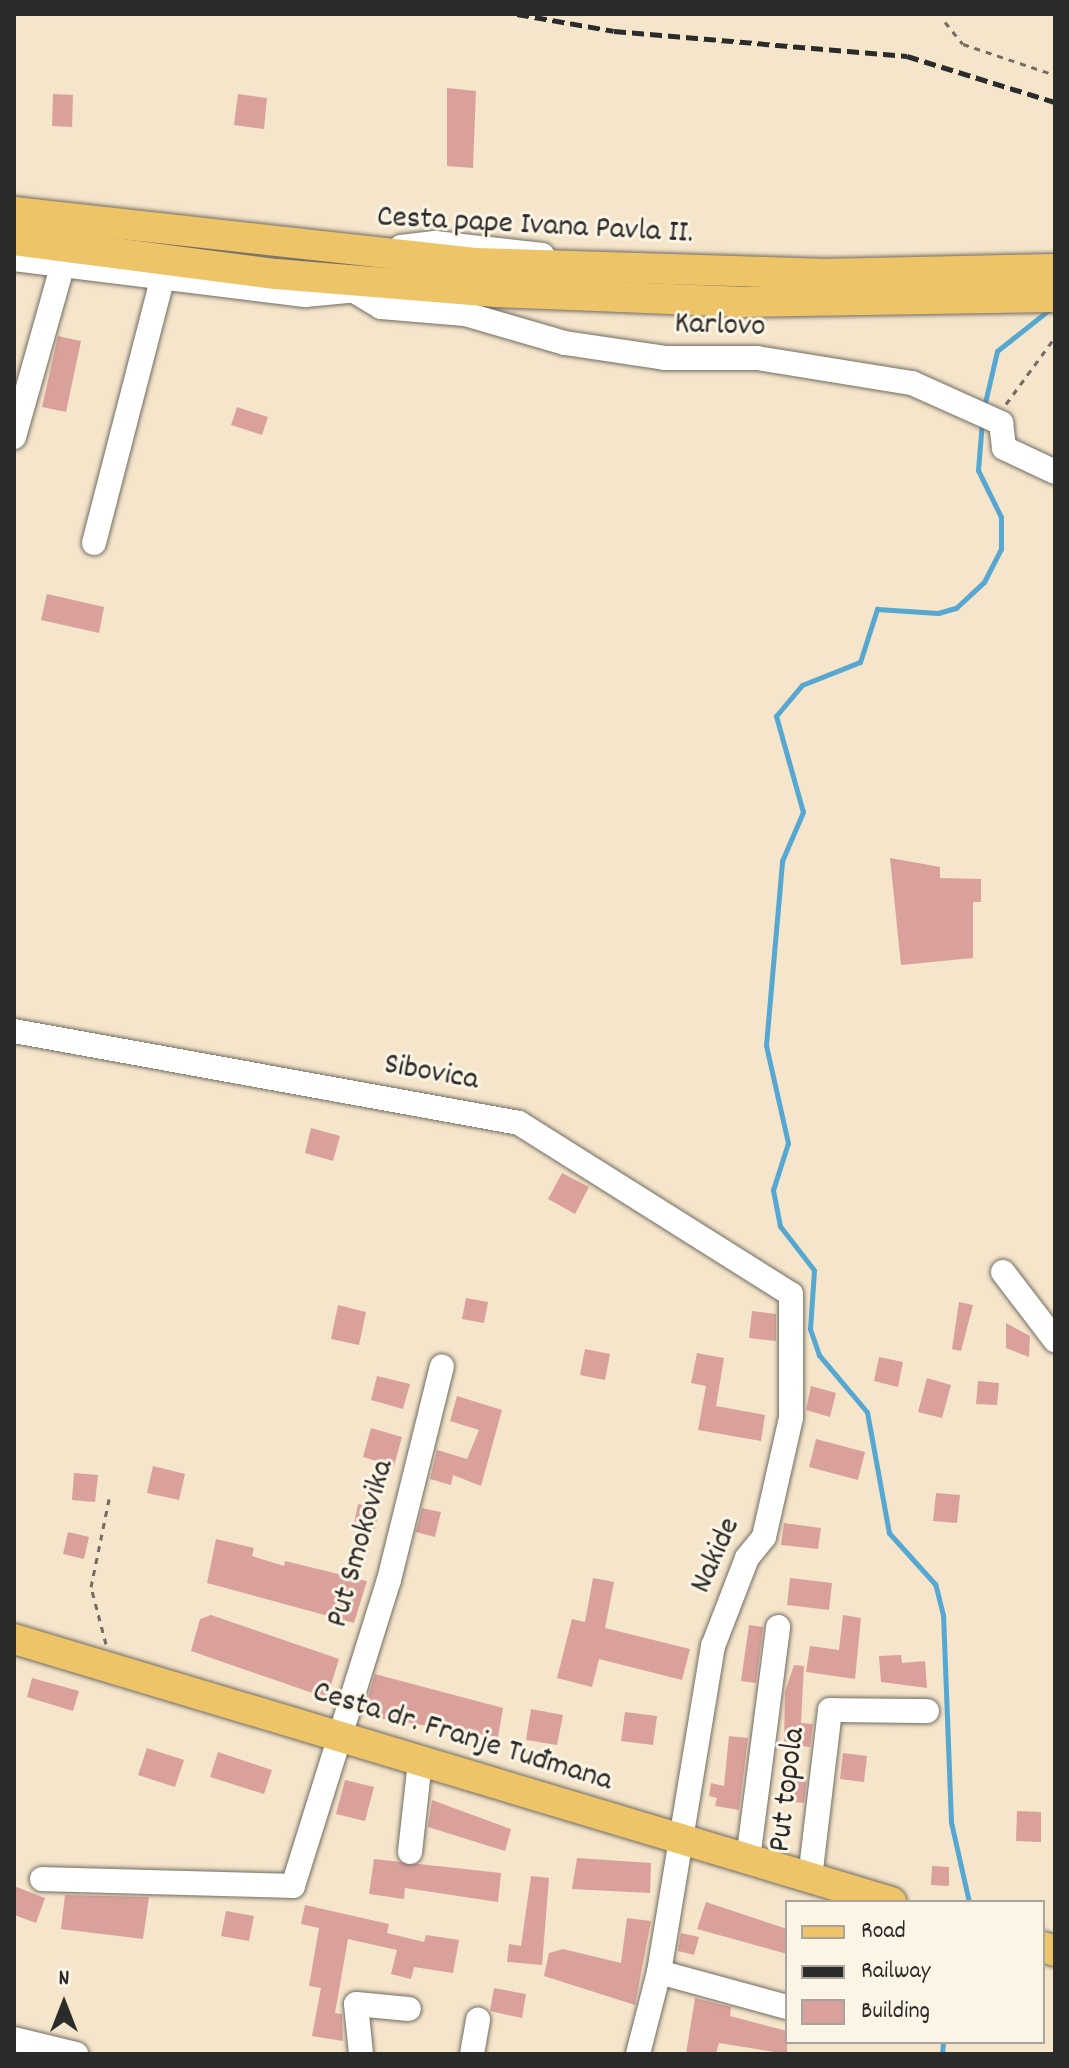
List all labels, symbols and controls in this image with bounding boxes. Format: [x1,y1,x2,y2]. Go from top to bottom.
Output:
street label: Cesta pape Ivana Pavla II. [376,200,694,254]
street label: Karlovo [674,306,766,348]
street label: Sibovica [381,1047,481,1101]
street label: Put Smokovika [320,1456,404,1632]
street label: Nakide [683,1512,751,1600]
street label: Cesta dr. Franje Tuđmana [308,1674,616,1802]
street label: Put topola [762,1726,816,1854]
legend [785,1900,1045,2044]
text: Road [861,1915,906,1949]
text: Railway [861,1955,930,1989]
north arrow [24,1964,104,2044]
text: N [59,1964,69,1995]
text: Building [861,1995,930,2029]

